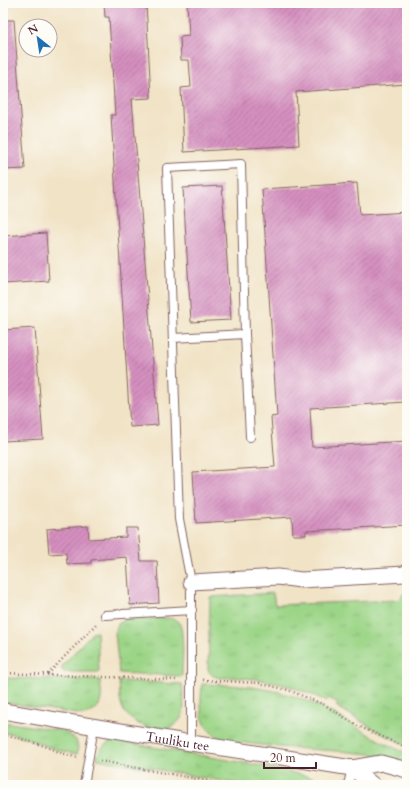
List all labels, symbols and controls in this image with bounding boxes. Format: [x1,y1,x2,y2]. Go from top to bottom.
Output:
north arrow [18,18,58,58]
text: N [25,21,42,39]
street label: Tuuliku tee [144,727,211,756]
scale bar [264,744,316,770]
text: 20 m [270,750,297,766]

